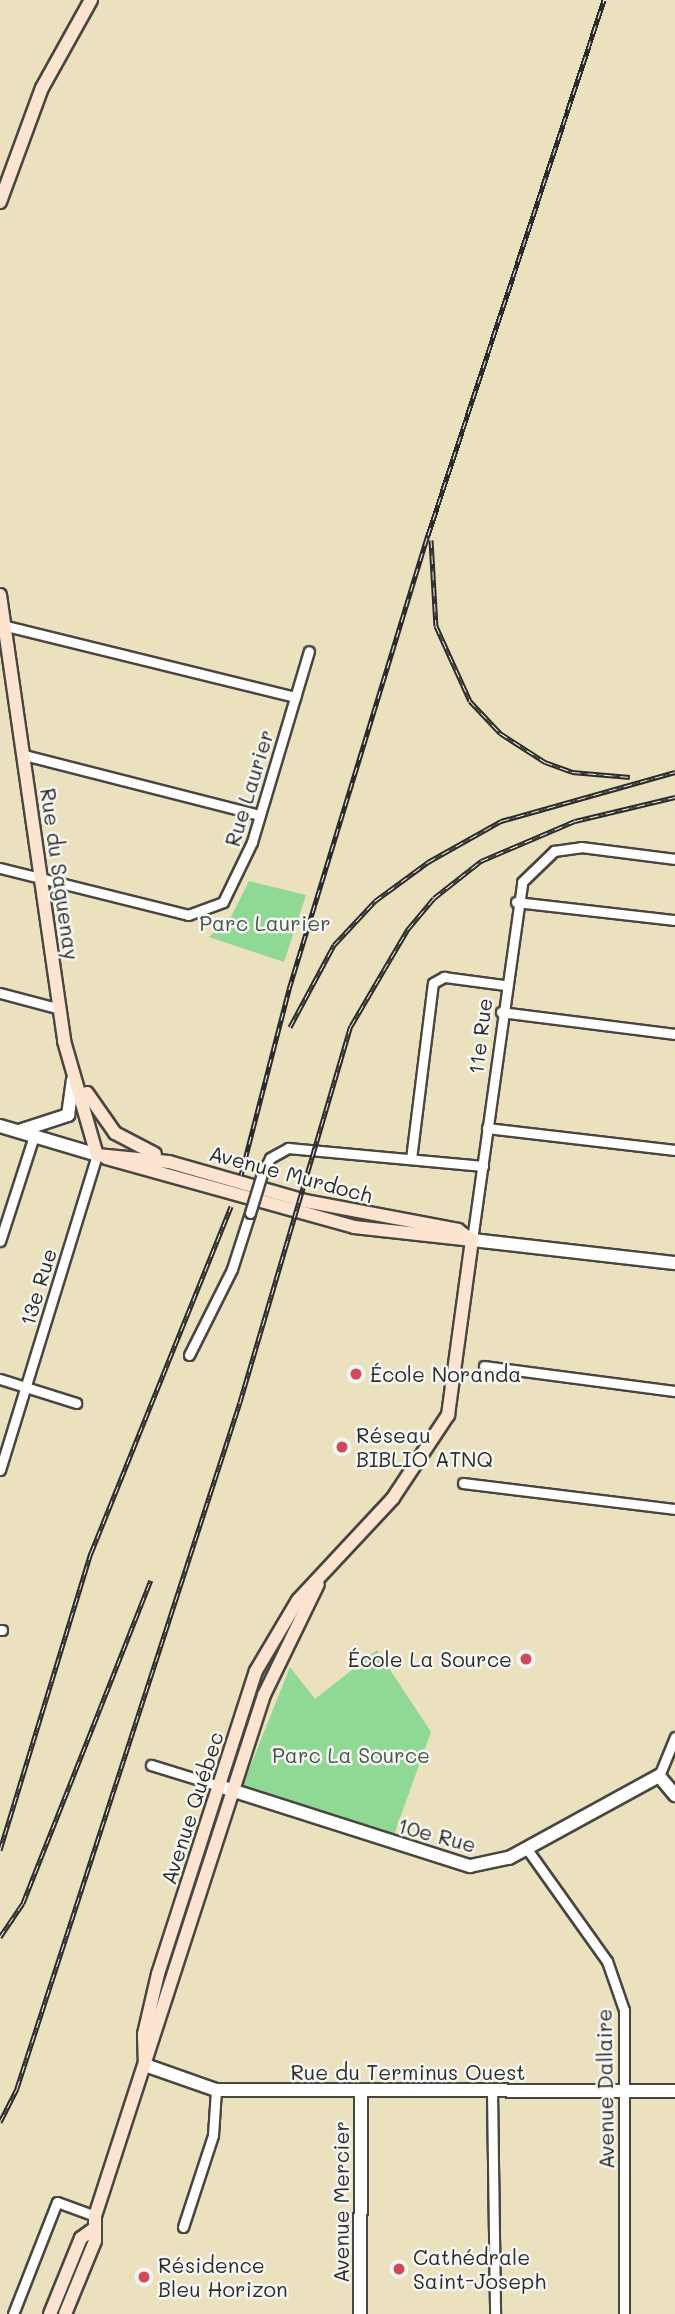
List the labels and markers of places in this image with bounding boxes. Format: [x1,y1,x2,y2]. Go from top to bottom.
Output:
place label: École Noranda [370,1361,521,1387]
marker: École Noranda [348,1366,364,1382]
place label: Réseau BIBLIO ATNQ [356,1422,493,1472]
marker: Réseau BIBLIO ATNQ [334,1439,350,1455]
place label: École La Source [348,1646,512,1672]
marker: École La Source [518,1651,534,1667]
place label: Cathédrale Saint-Joseph [413,2244,546,2294]
place label: Résidence Bleu Horizon [158,2252,288,2302]
marker: Cathédrale Saint-Joseph [391,2261,407,2277]
marker: Résidence Bleu Horizon [136,2269,152,2285]

